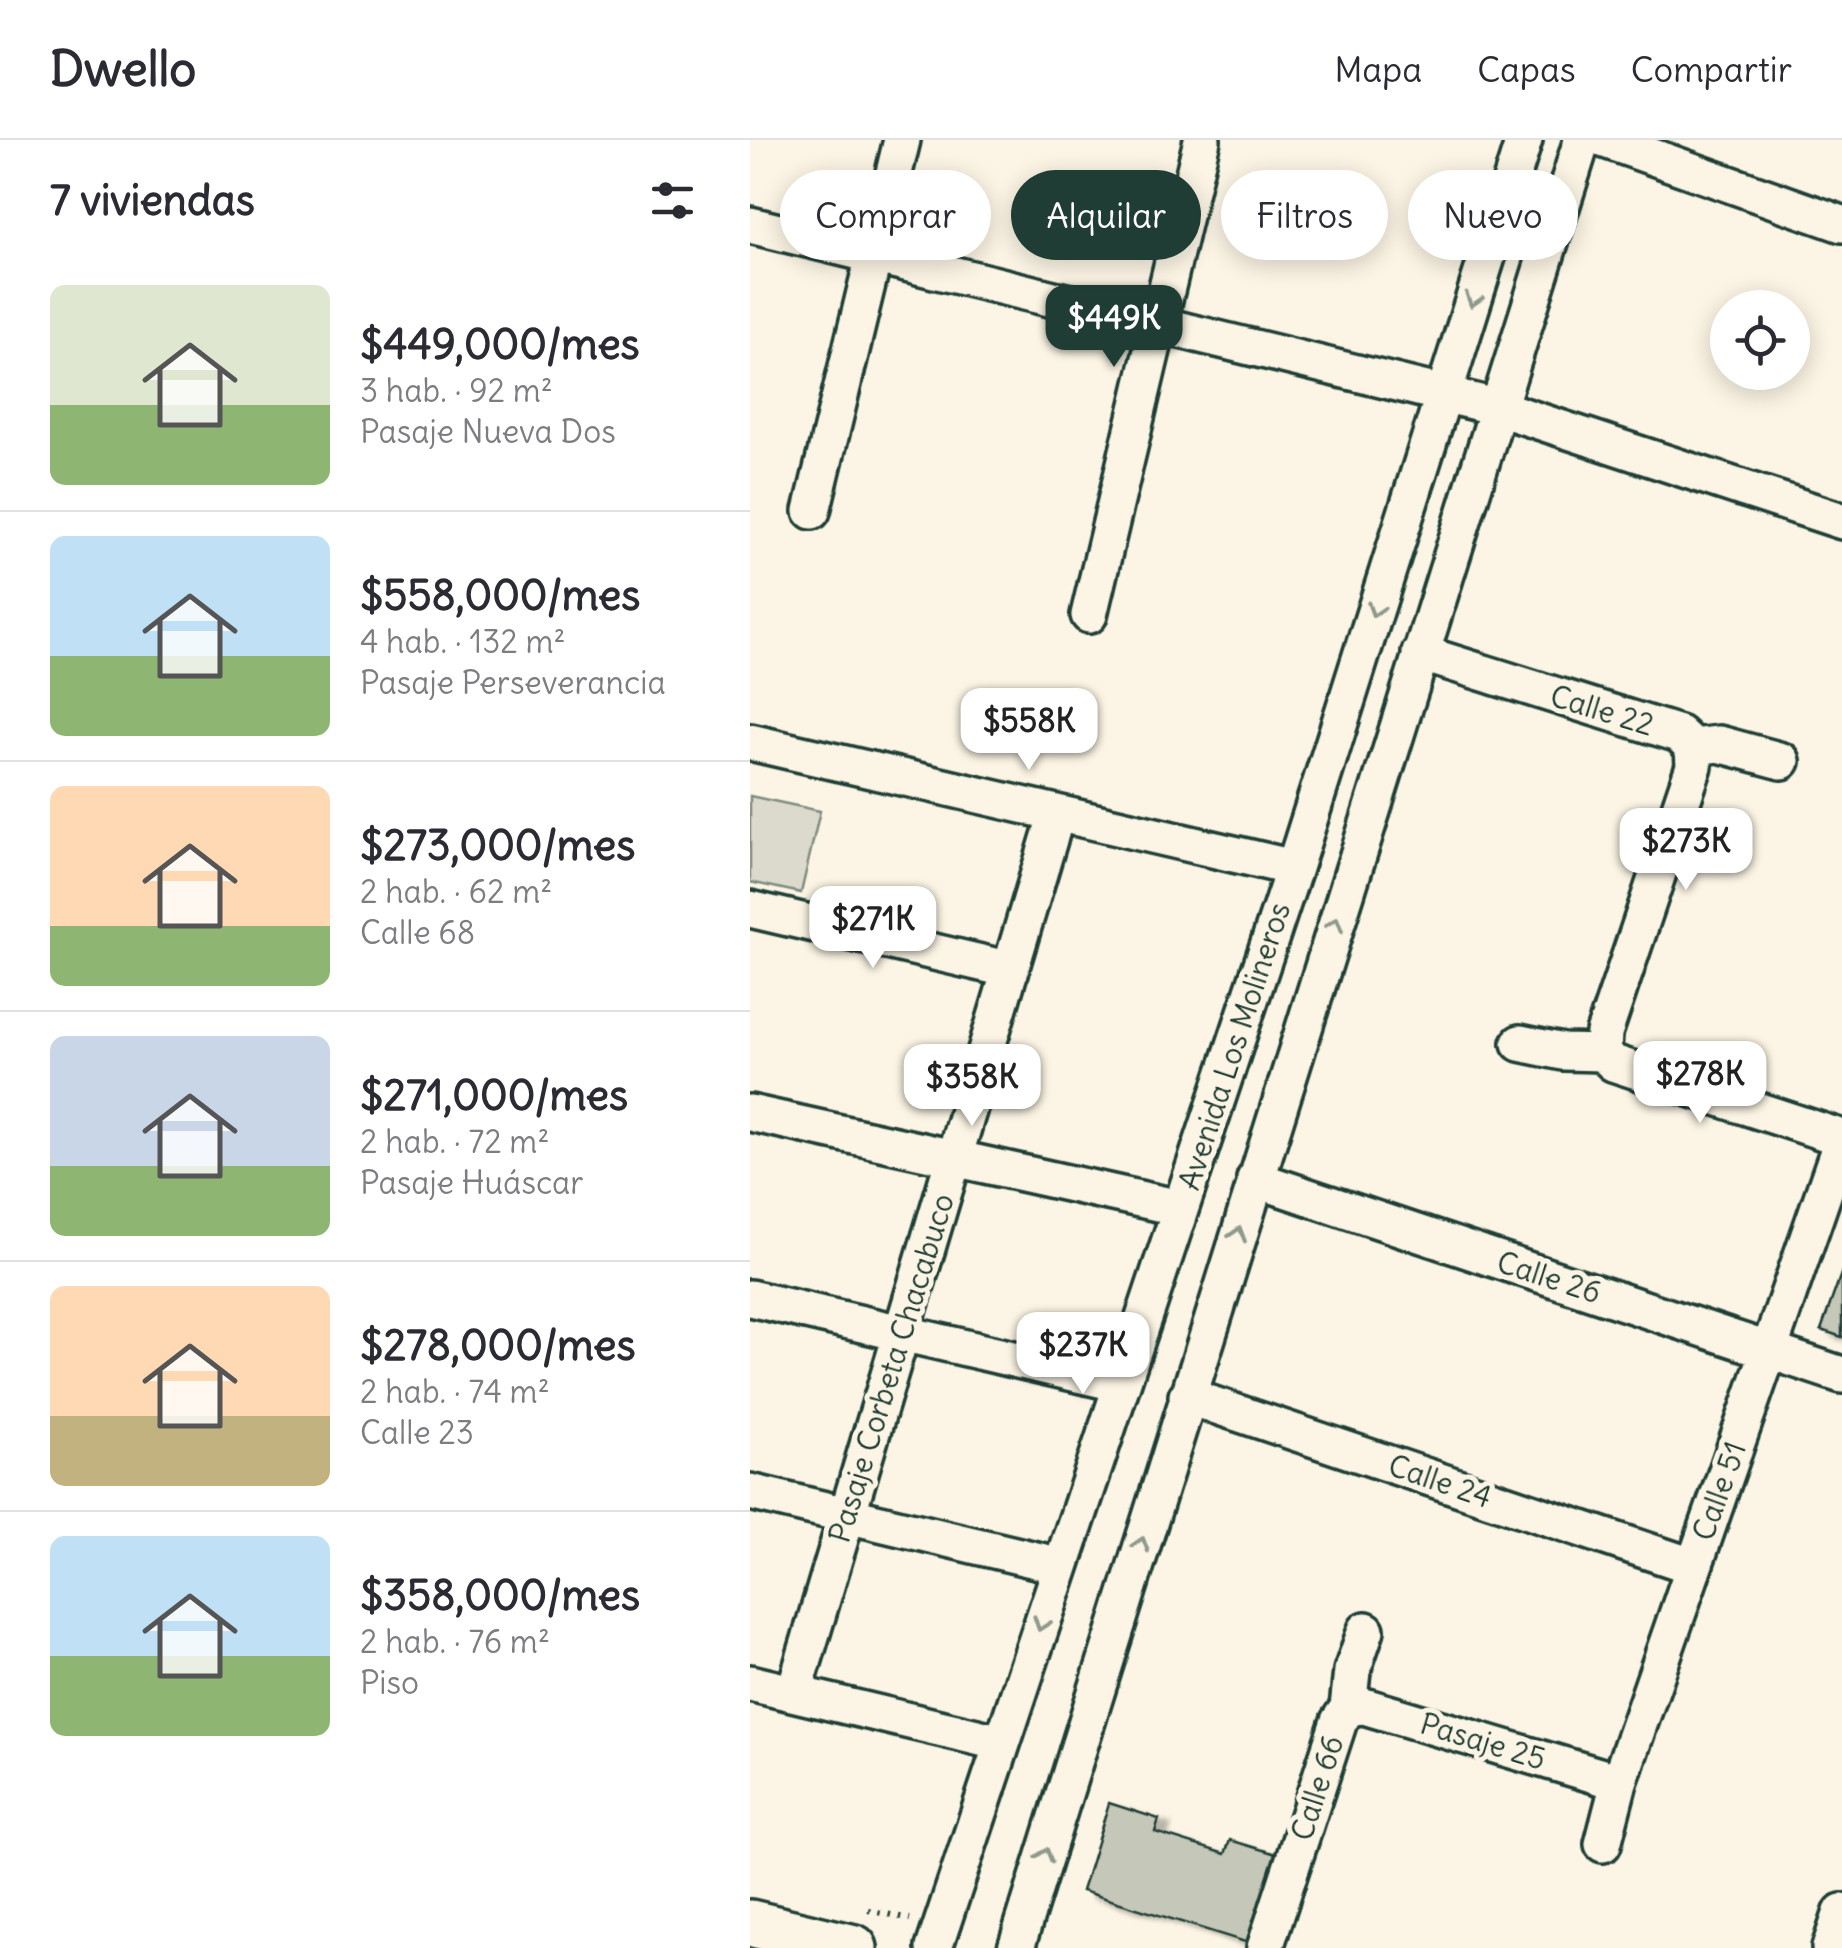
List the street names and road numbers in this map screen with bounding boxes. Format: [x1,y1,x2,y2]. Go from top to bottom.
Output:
street label: Calle 22 [1546,676,1658,744]
street label: Avenida Los Molineros [1170,898,1298,1194]
street label: Pasaje Corbeta Chacabuco [820,1189,962,1547]
street label: Calle 26 [1492,1242,1606,1312]
street label: Calle 51 [1684,1436,1754,1546]
street label: Calle 24 [1383,1446,1497,1516]
street label: Pasaje 25 [1416,1704,1550,1778]
street label: Calle 66 [1282,1731,1352,1845]

